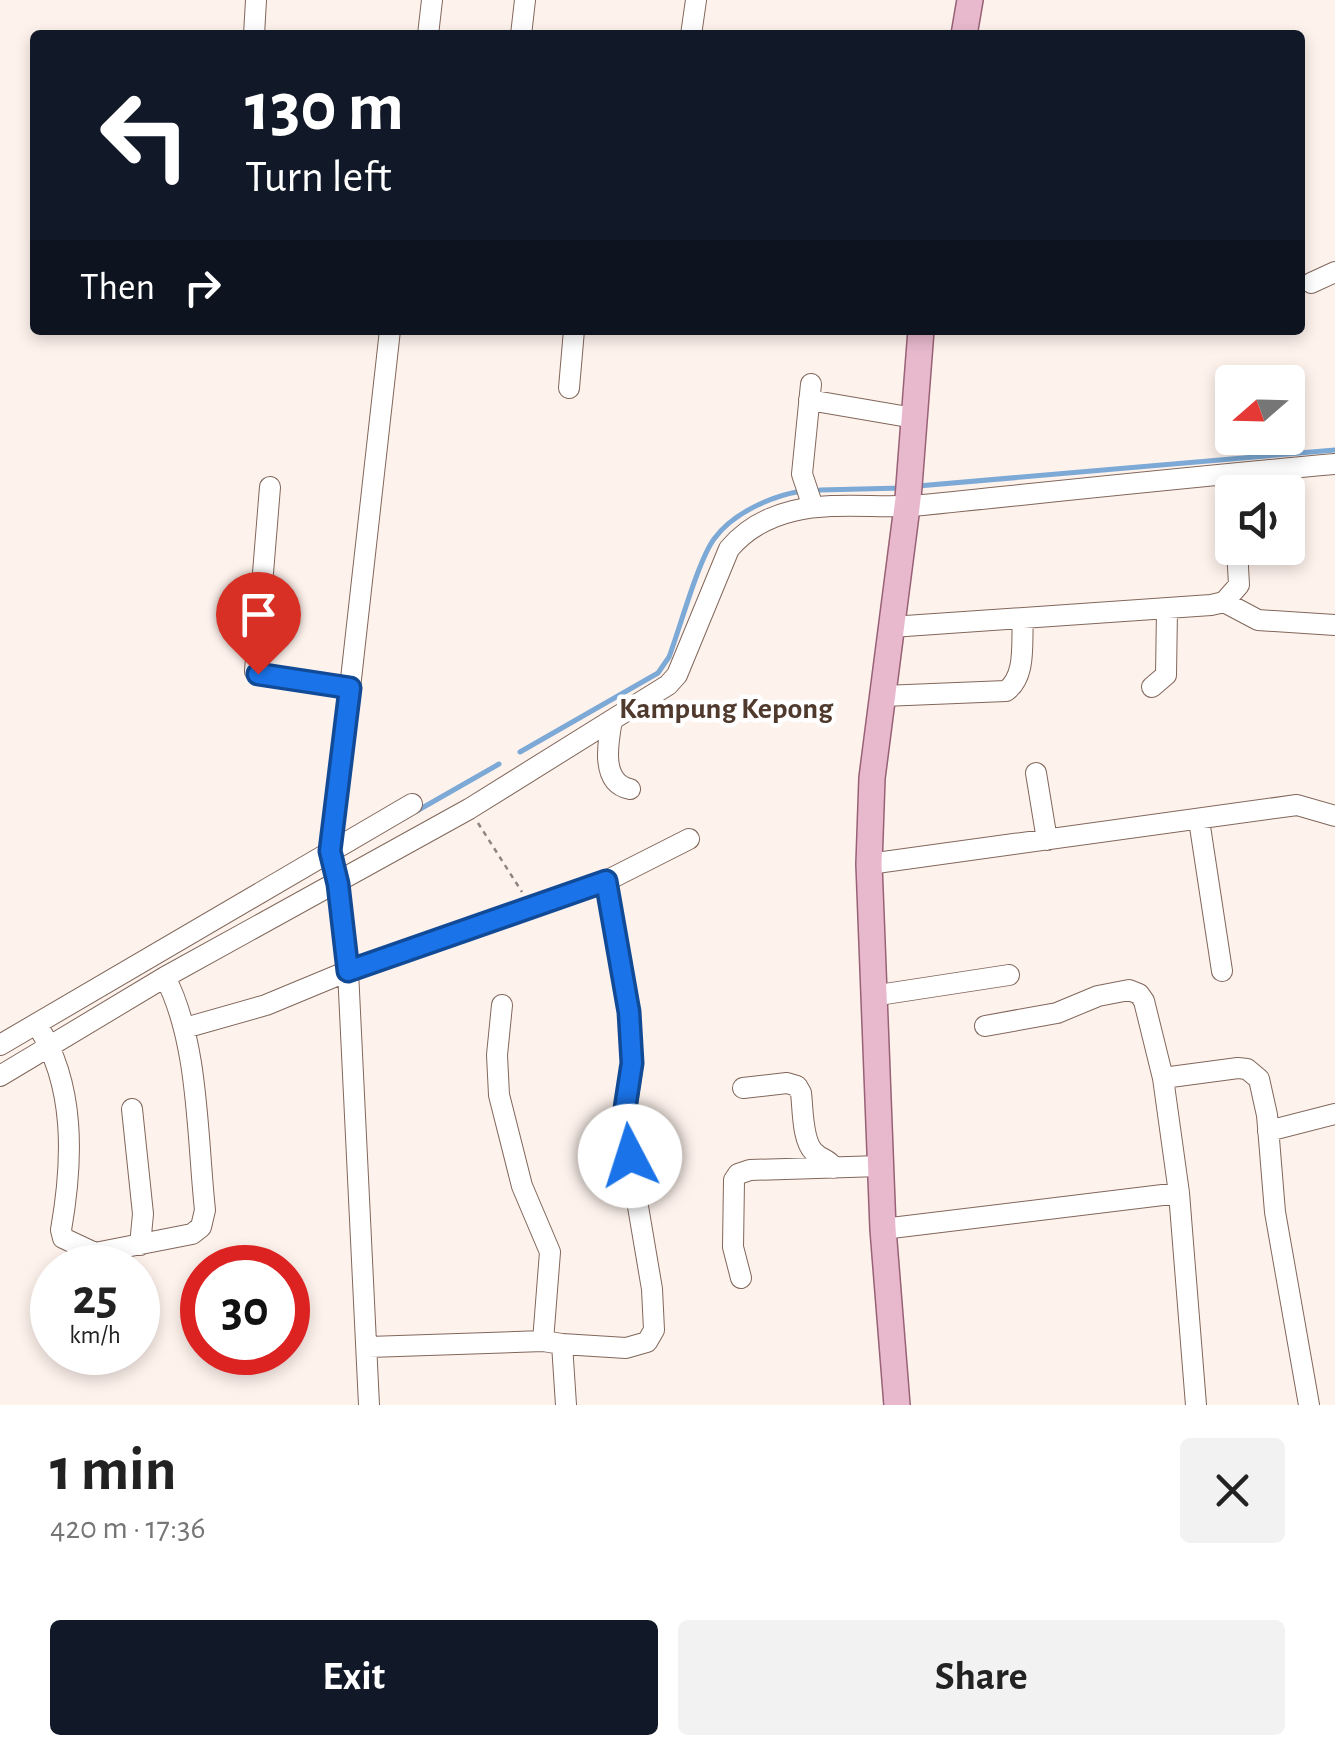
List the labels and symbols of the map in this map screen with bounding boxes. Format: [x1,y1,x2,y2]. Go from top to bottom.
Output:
north arrow [1215,365,1305,455]
pin [216,572,301,675]
district label: Kampung Kepong [619,694,834,724]
position arrow [578,1104,682,1208]
speed limit sign: 30 [180,1245,310,1375]

